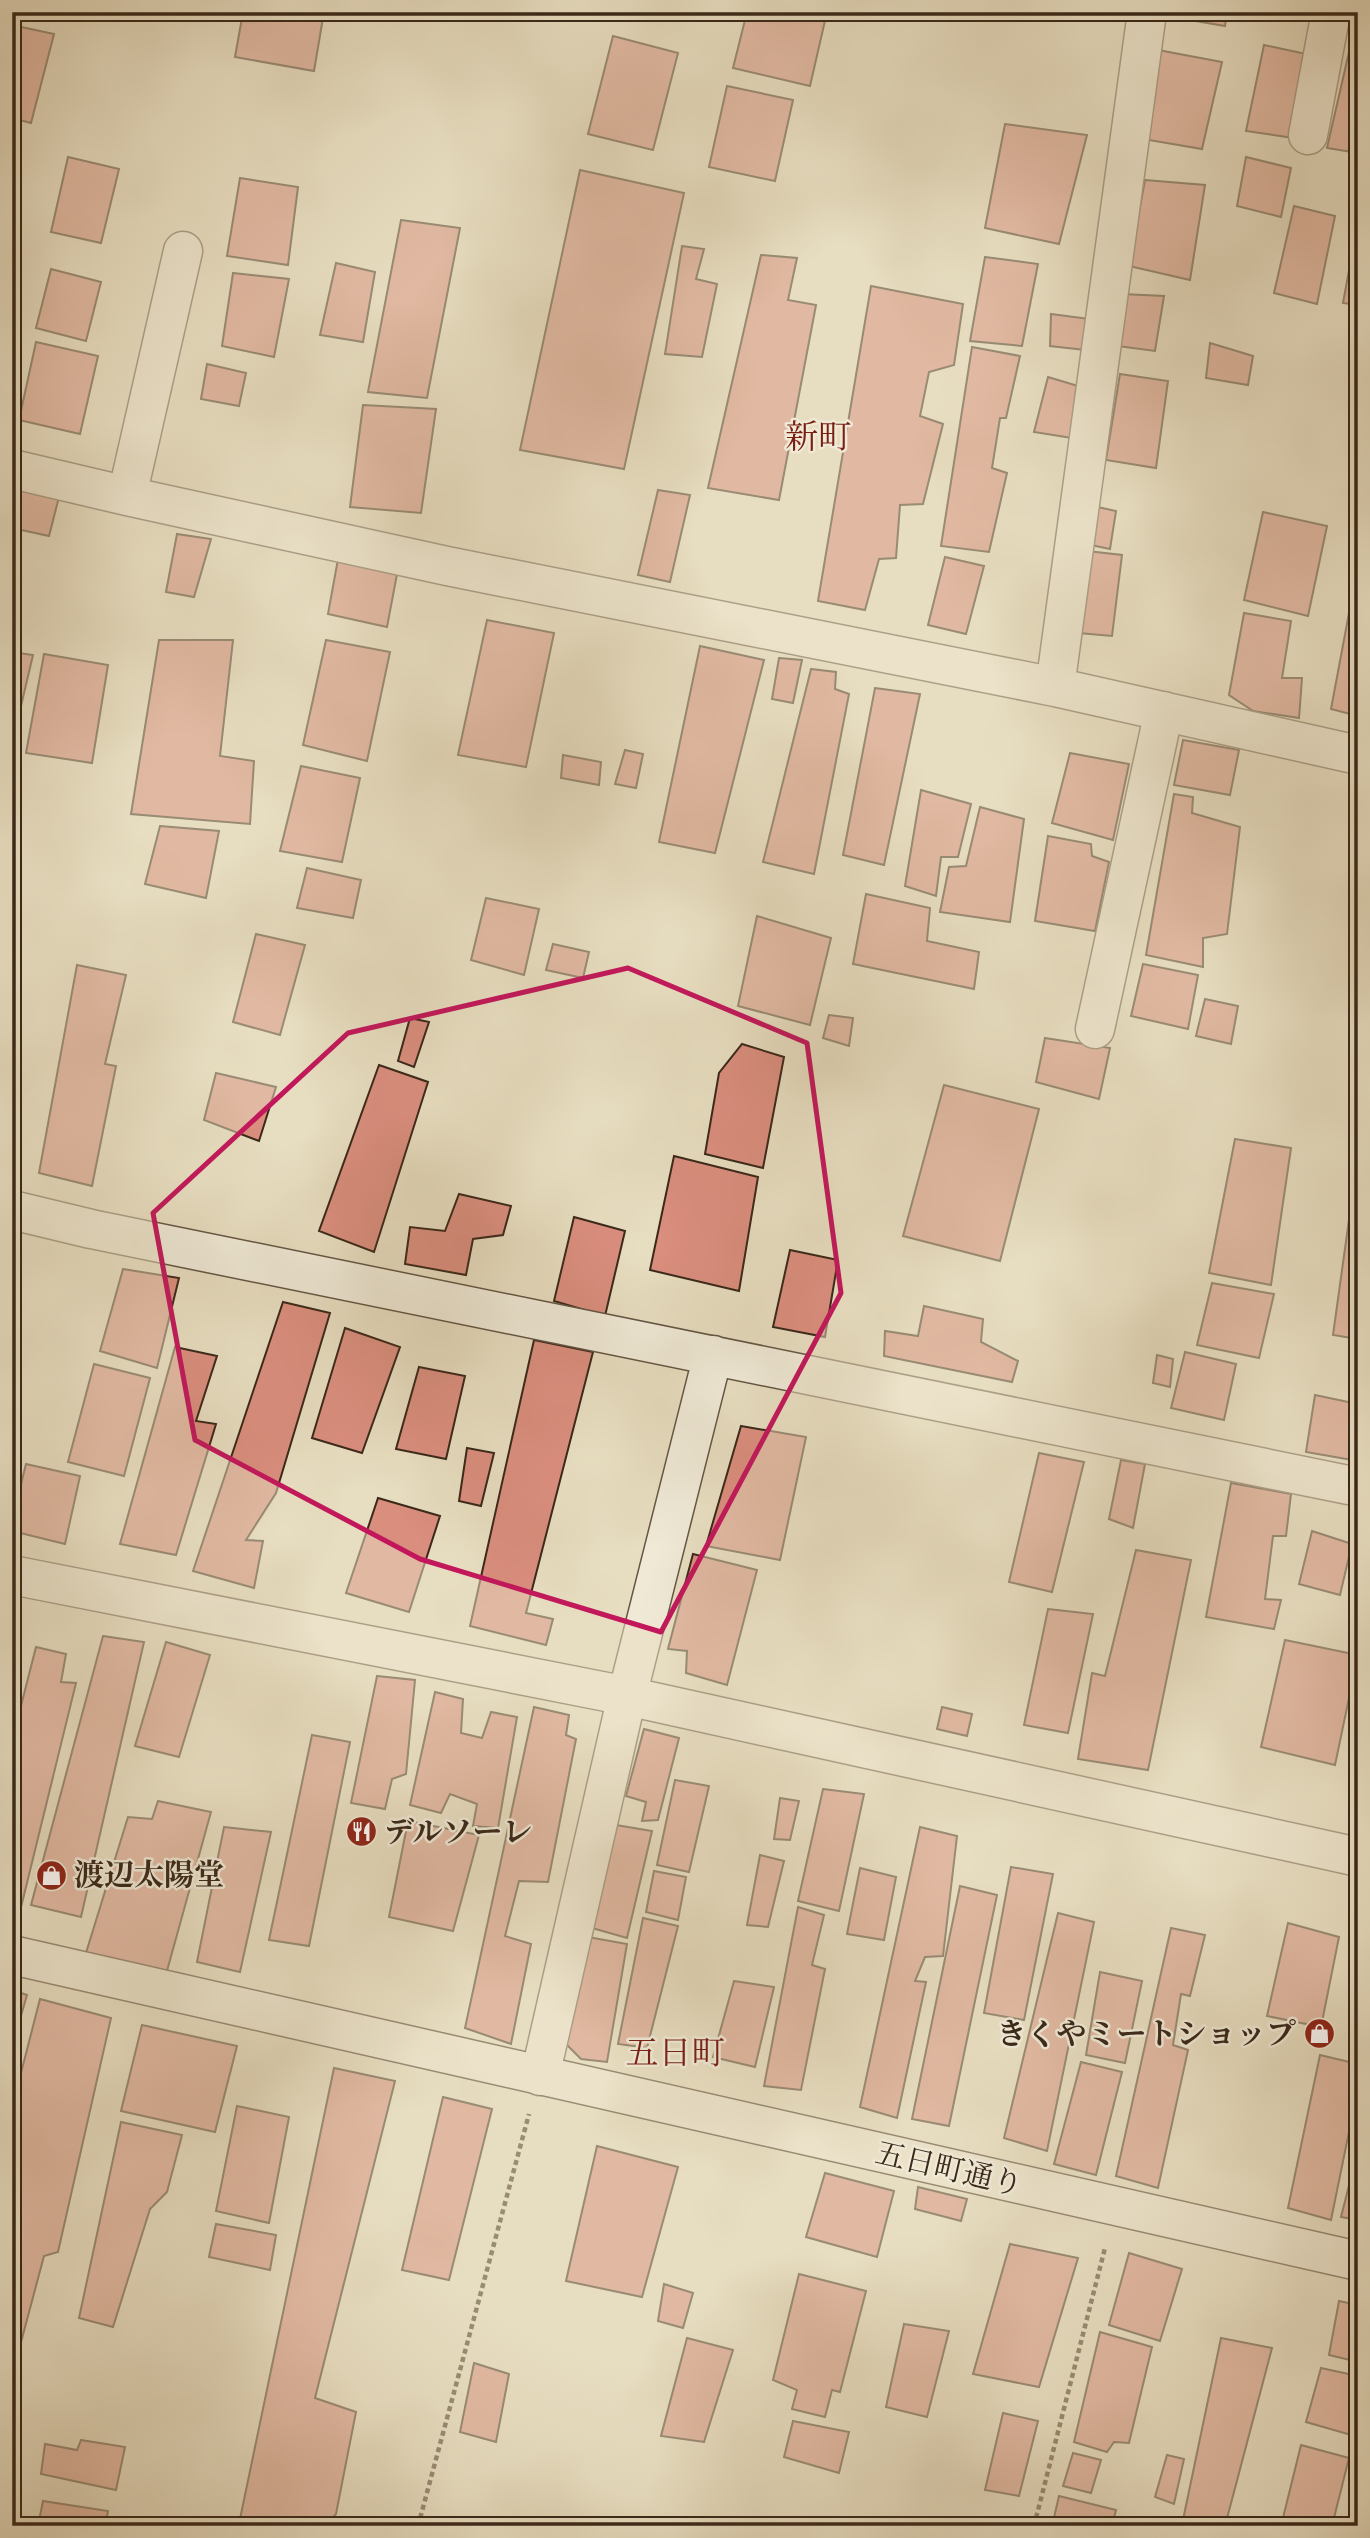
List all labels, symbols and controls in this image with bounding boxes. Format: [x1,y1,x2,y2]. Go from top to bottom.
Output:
district label: 新町 [785,416,851,464]
place label: デルソーレ [384,1813,532,1856]
restaurant icon: デルソーレ [344,1815,378,1849]
place label: 渡辺太陽堂 [74,1856,224,1899]
shop icon: 渡辺太陽堂 [34,1858,68,1892]
place label: きくやミートショップ [997,2015,1296,2058]
shop icon: きくやミートショップ [1302,2017,1336,2051]
district label: 五日町 [626,2032,725,2080]
street label: 五日町通り [871,2134,1026,2209]

